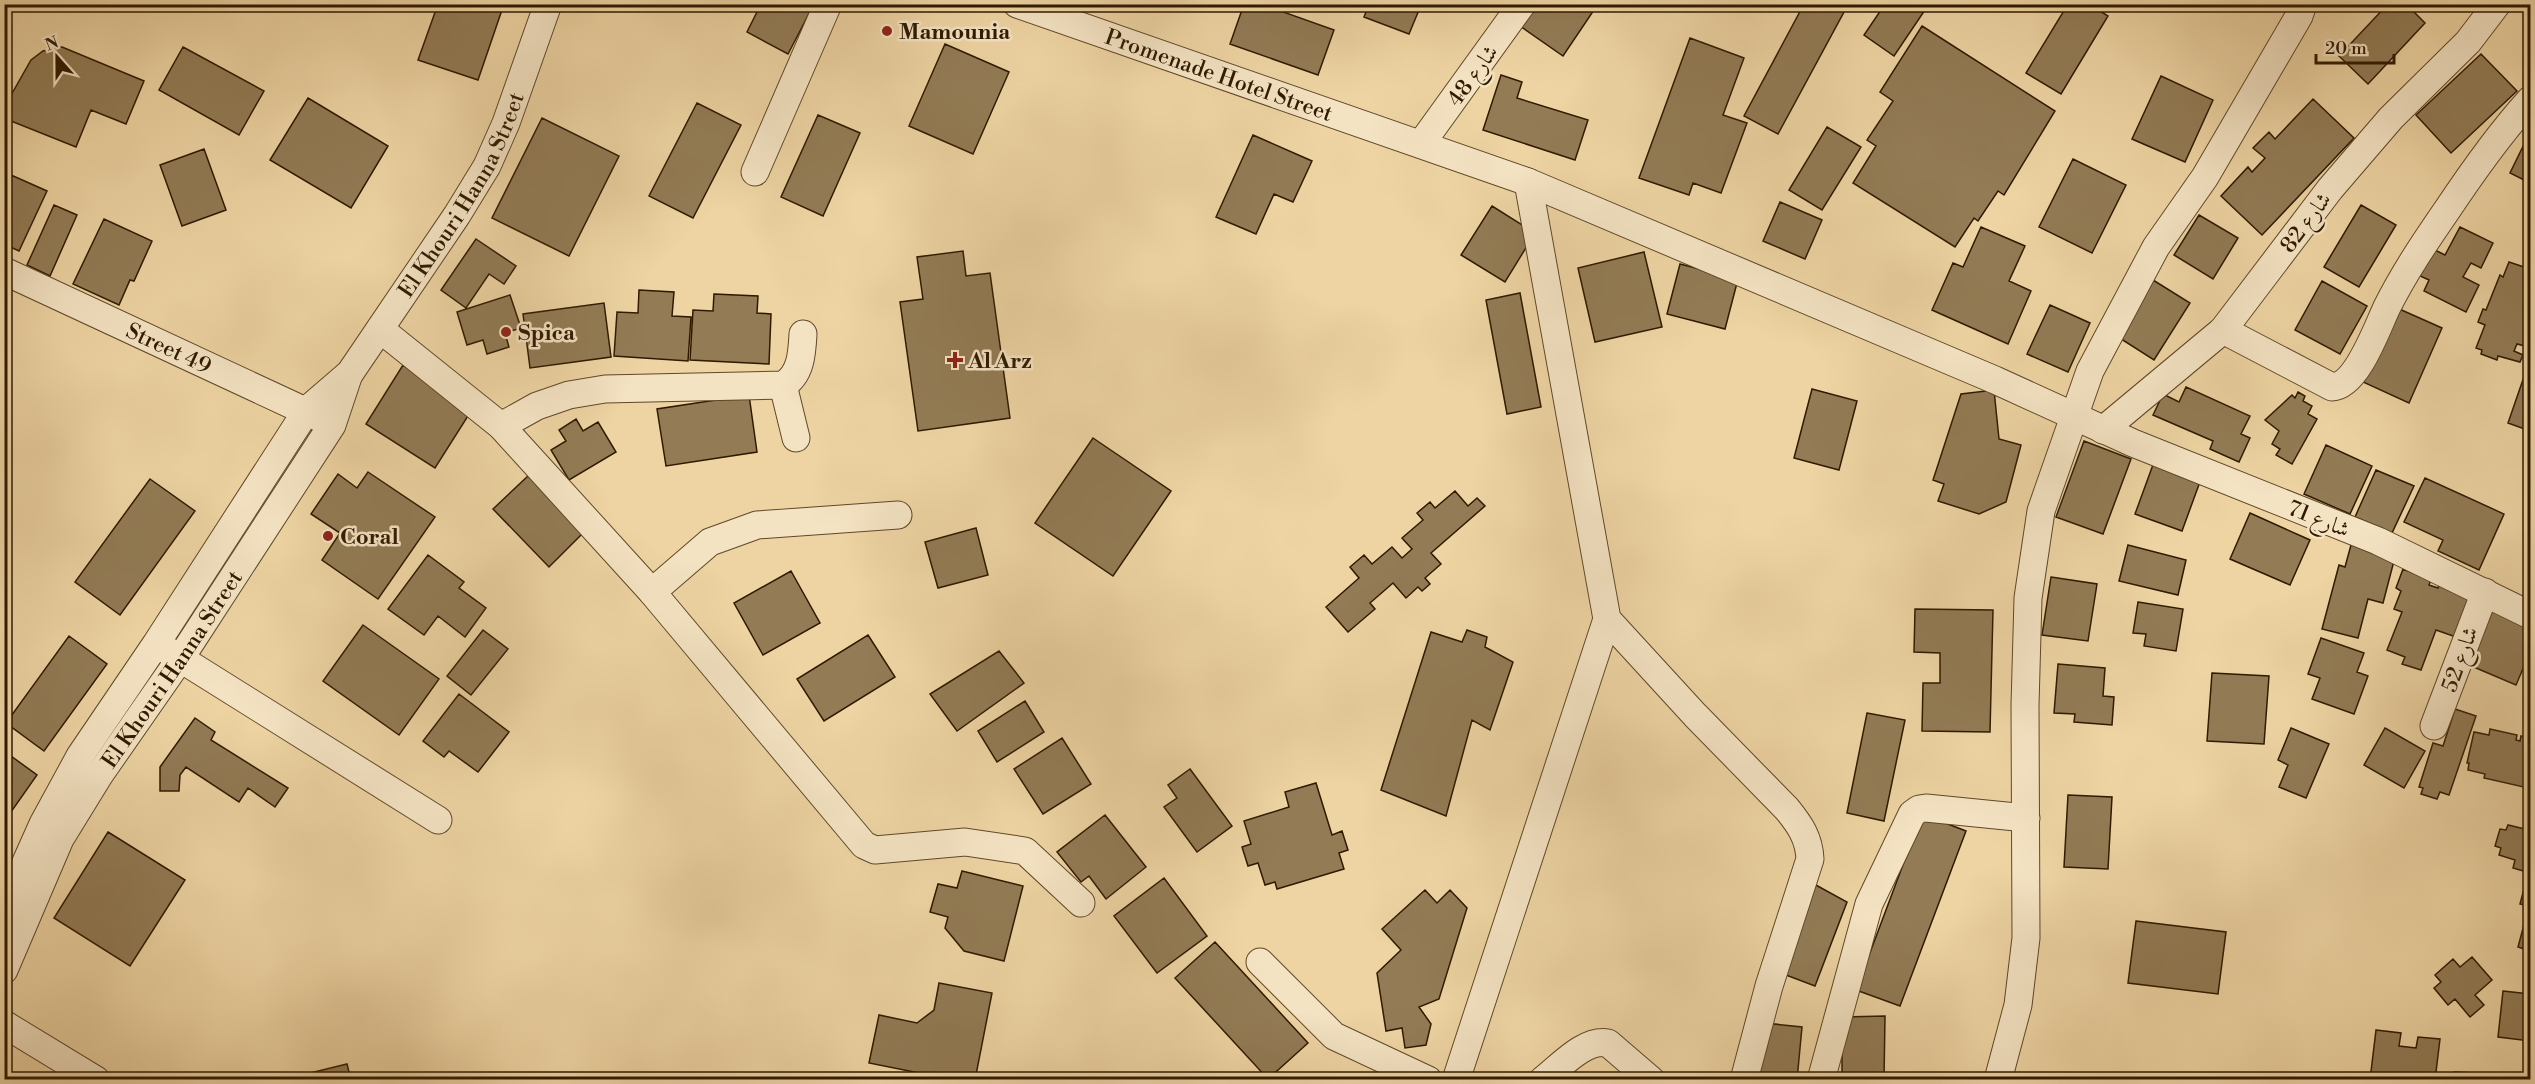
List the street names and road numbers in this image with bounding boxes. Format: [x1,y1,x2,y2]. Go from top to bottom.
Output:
street label: Promenade Hotel Street [1101,24,1336,128]
street label: شارع 48 [1442,40,1508,114]
street label: El Khouri Hanna Street [393,89,531,303]
street label: شارع 82 [2275,187,2341,261]
street label: Street 49 [122,318,215,381]
street label: شارع 71 [2282,495,2353,548]
street label: El Khouri Hanna Street [96,566,249,774]
street label: شارع 52 [2436,623,2488,697]

